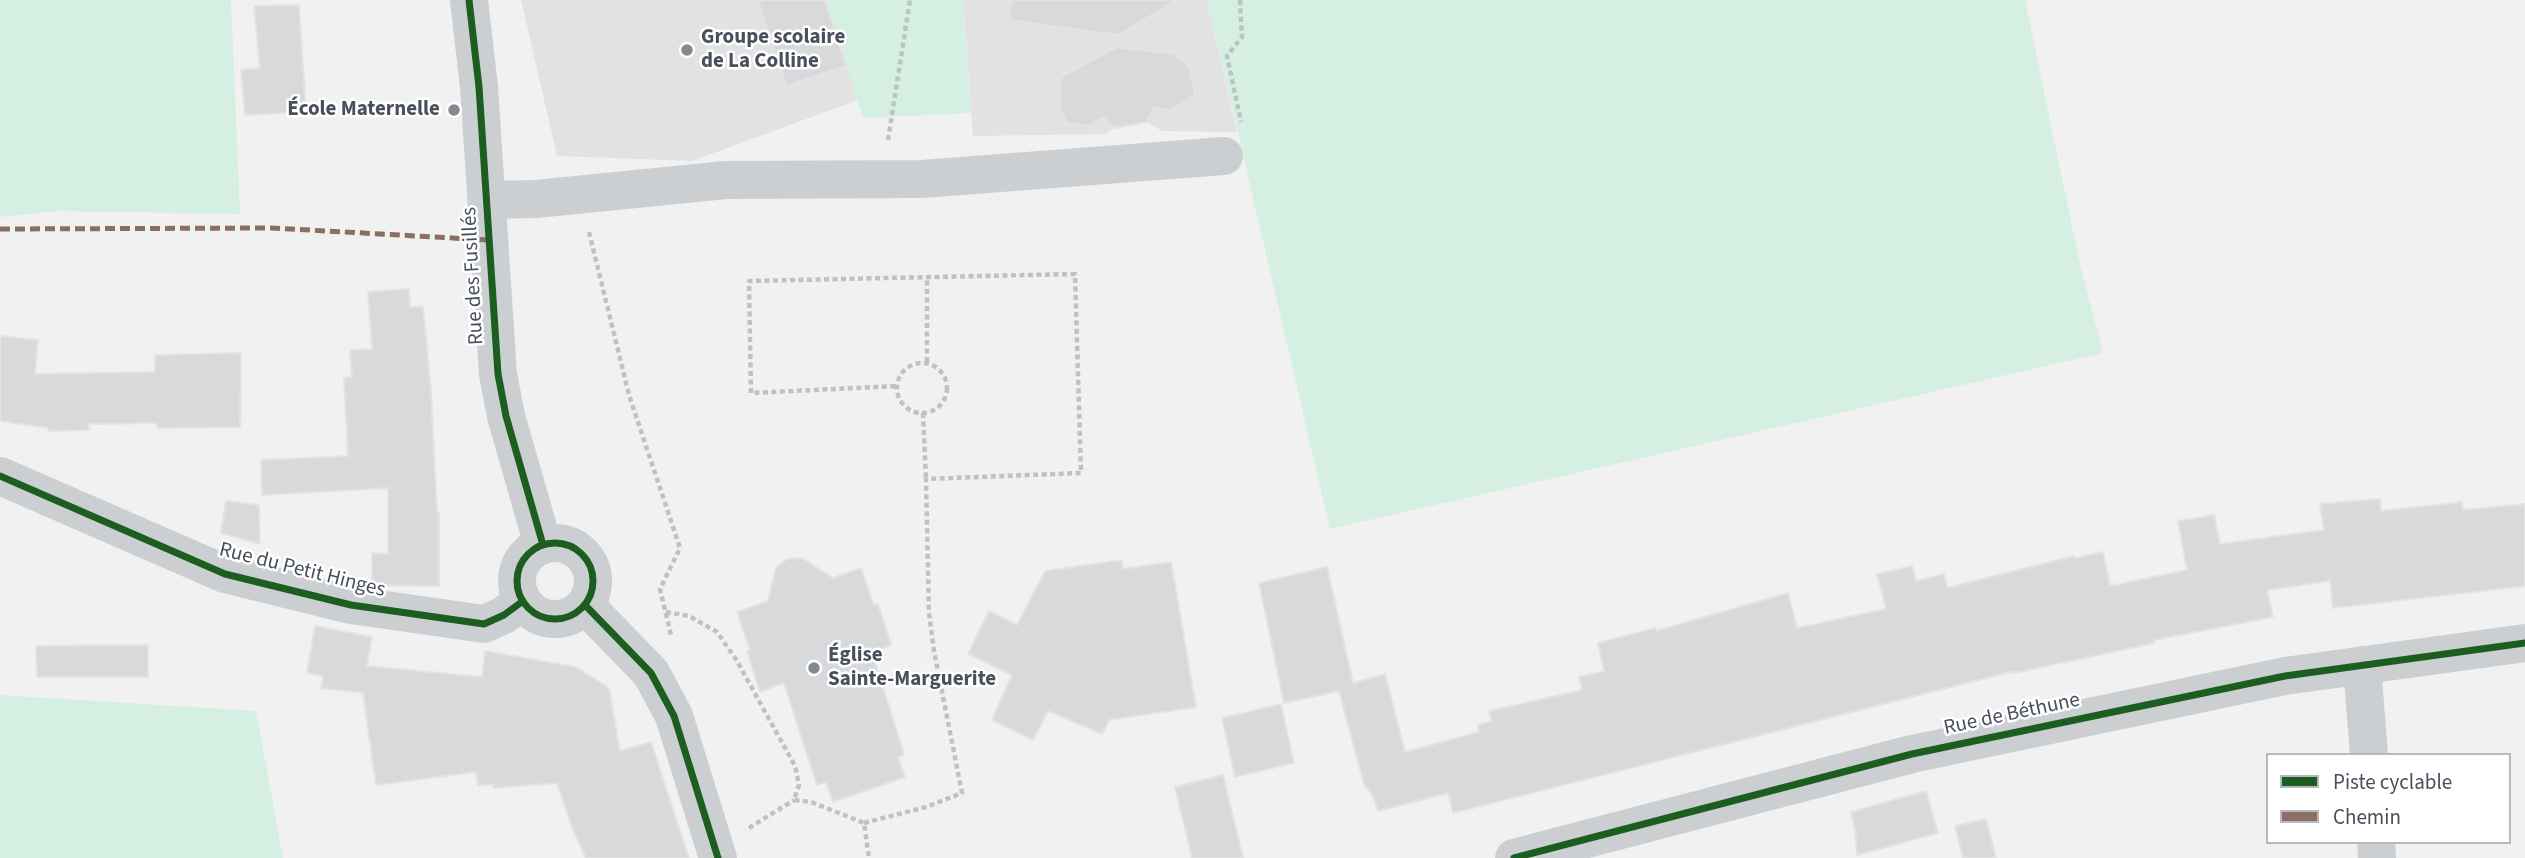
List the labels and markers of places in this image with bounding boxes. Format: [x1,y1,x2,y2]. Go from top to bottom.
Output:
place label: Groupe scolaire de La Colline [701,25,845,75]
marker: Groupe scolaire de La Colline [679,42,695,58]
place label: École Maternelle [287,97,440,123]
marker: École Maternelle [446,102,462,118]
place label: Église Sainte-Marguerite [828,643,996,693]
marker: Église Sainte-Marguerite [806,660,822,676]

